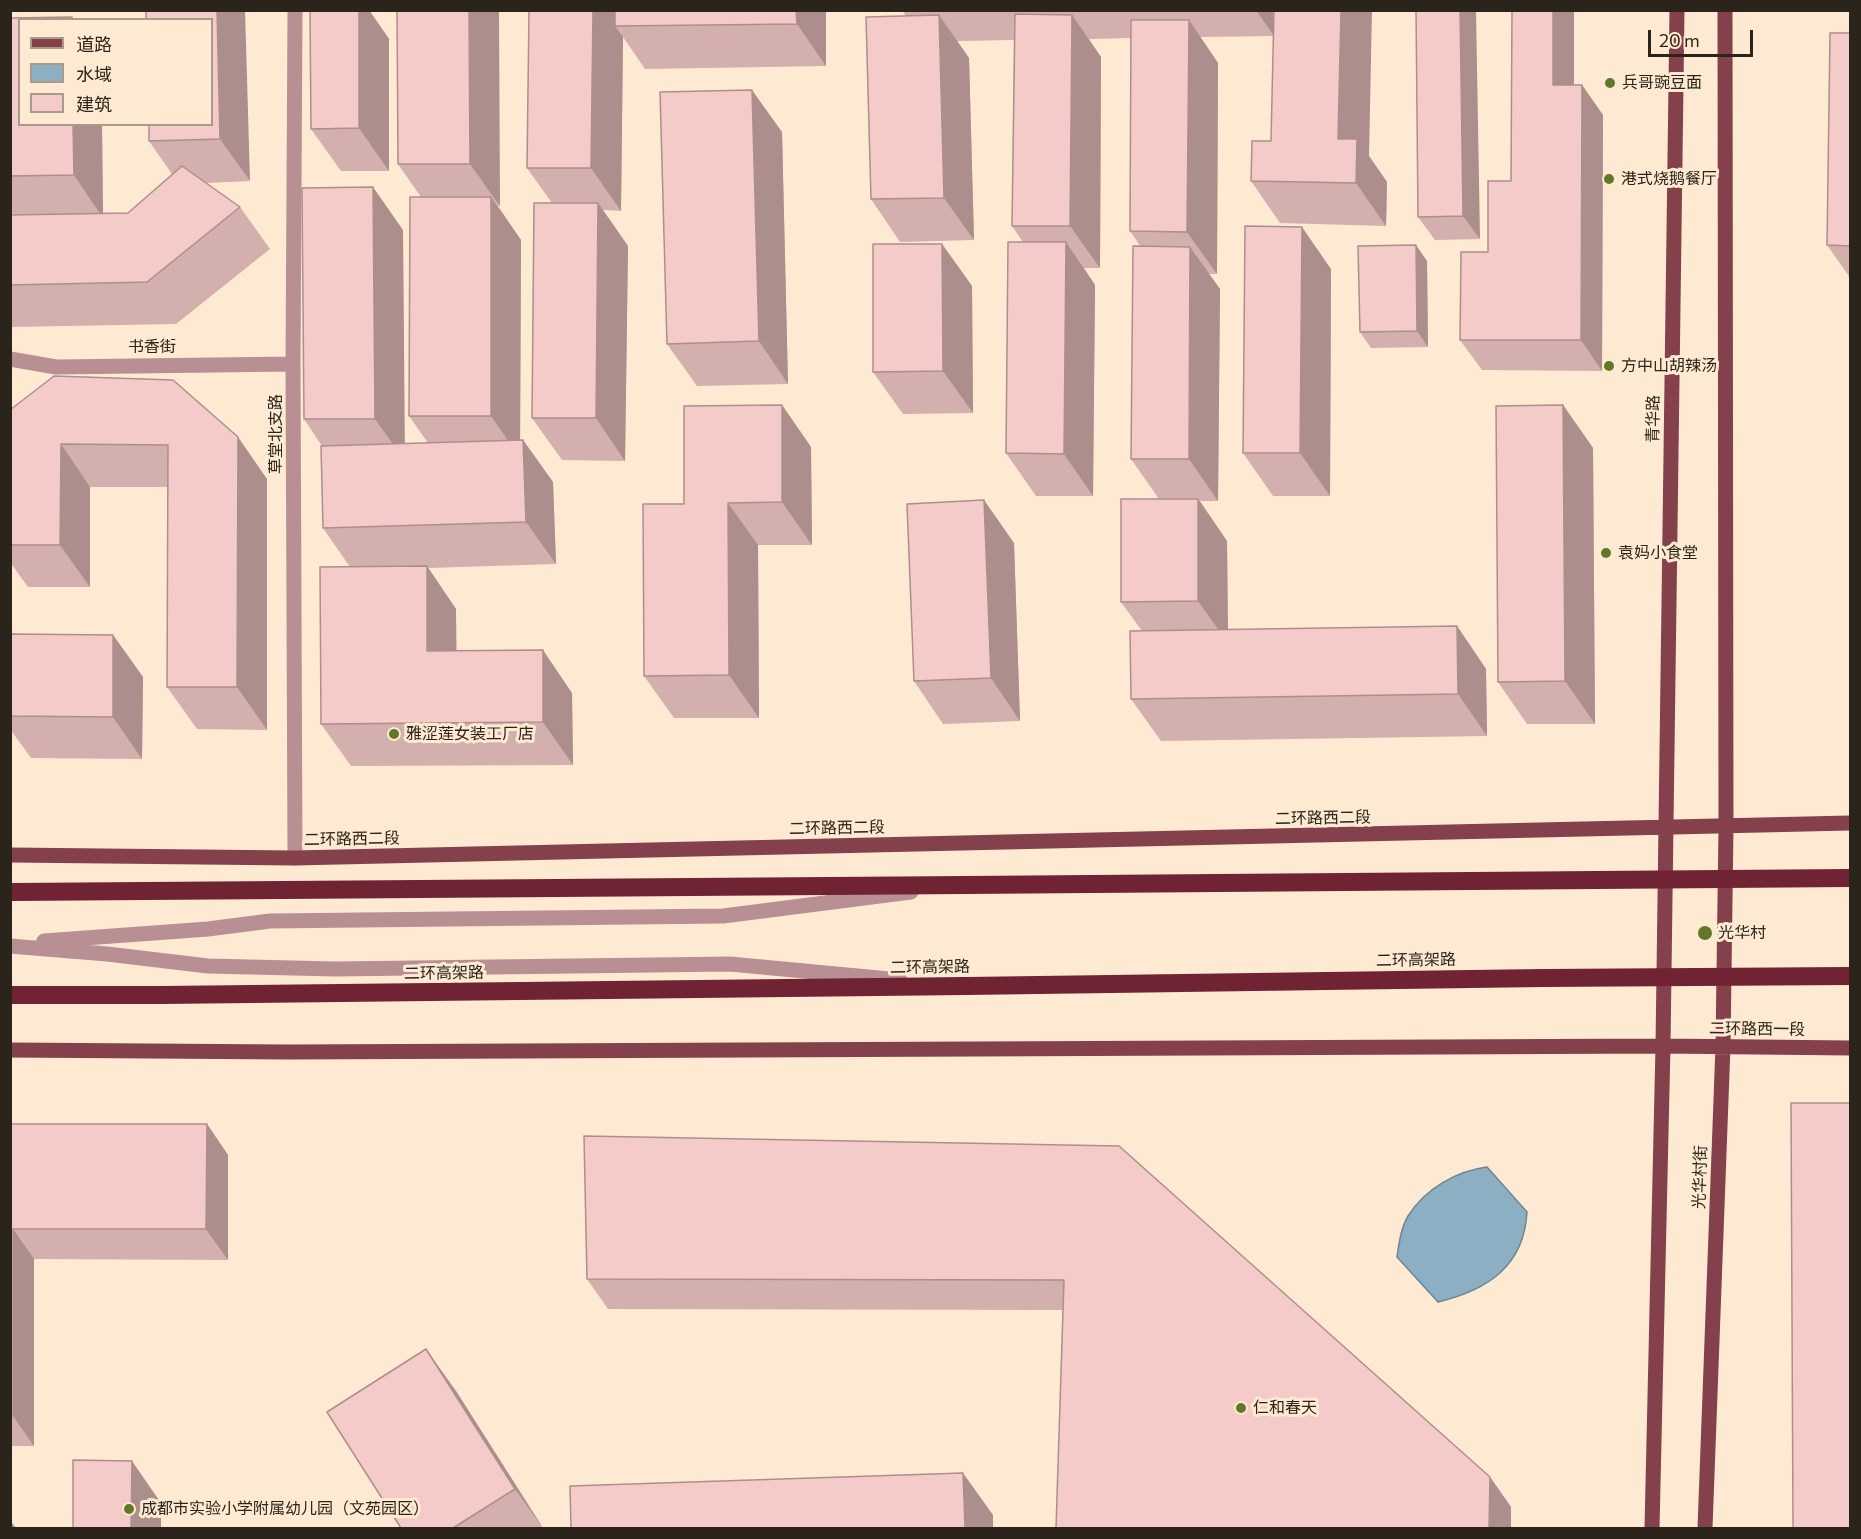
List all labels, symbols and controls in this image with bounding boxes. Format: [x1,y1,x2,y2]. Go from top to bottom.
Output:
legend [18,18,213,126]
scale bar [1651,18,1756,56]
text: 20 m [1659,29,1700,51]
text: 道路 [76,33,112,55]
text: 水域 [76,63,112,85]
place label: 兵哥豌豆面 [1622,73,1702,93]
marker: 兵哥豌豆面 [1603,76,1617,90]
text: 建筑 [76,93,112,115]
place label: 港式烧鹅餐厅 [1621,169,1717,189]
marker: 港式烧鹅餐厅 [1602,172,1616,186]
street label: 书香街 [128,337,176,357]
place label: 方中山胡辣汤 [1621,356,1717,376]
marker: 方中山胡辣汤 [1602,359,1616,373]
street label: 草堂北支路 [266,394,286,474]
street label: 青华路 [1643,395,1663,443]
place label: 袁妈小食堂 [1618,543,1698,563]
marker: 袁妈小食堂 [1599,546,1613,560]
place label: 雅涩莲女装工厂店 [406,724,534,744]
marker: 雅涩莲女装工厂店 [387,727,401,741]
street label: 二环路西二段 [1275,808,1371,828]
street label: 二环路西二段 [789,818,885,838]
street label: 二环路西二段 [304,829,400,849]
place label: 光华村 [1718,923,1766,943]
marker: 光华村 [1696,924,1714,942]
street label: 二环高架路 [1376,950,1456,970]
street label: 二环高架路 [890,957,970,977]
street label: 二环高架路 [404,963,484,983]
street label: 二环路西一段 [1709,1019,1805,1039]
street label: 光华村街 [1689,1145,1711,1209]
place label: 仁和春天 [1253,1398,1317,1418]
marker: 仁和春天 [1234,1401,1248,1415]
place label: 成都市实验小学附属幼儿园（文苑园区） [141,1499,429,1519]
marker: 成都市实验小学附属幼儿园（文苑园区） [122,1502,136,1516]

